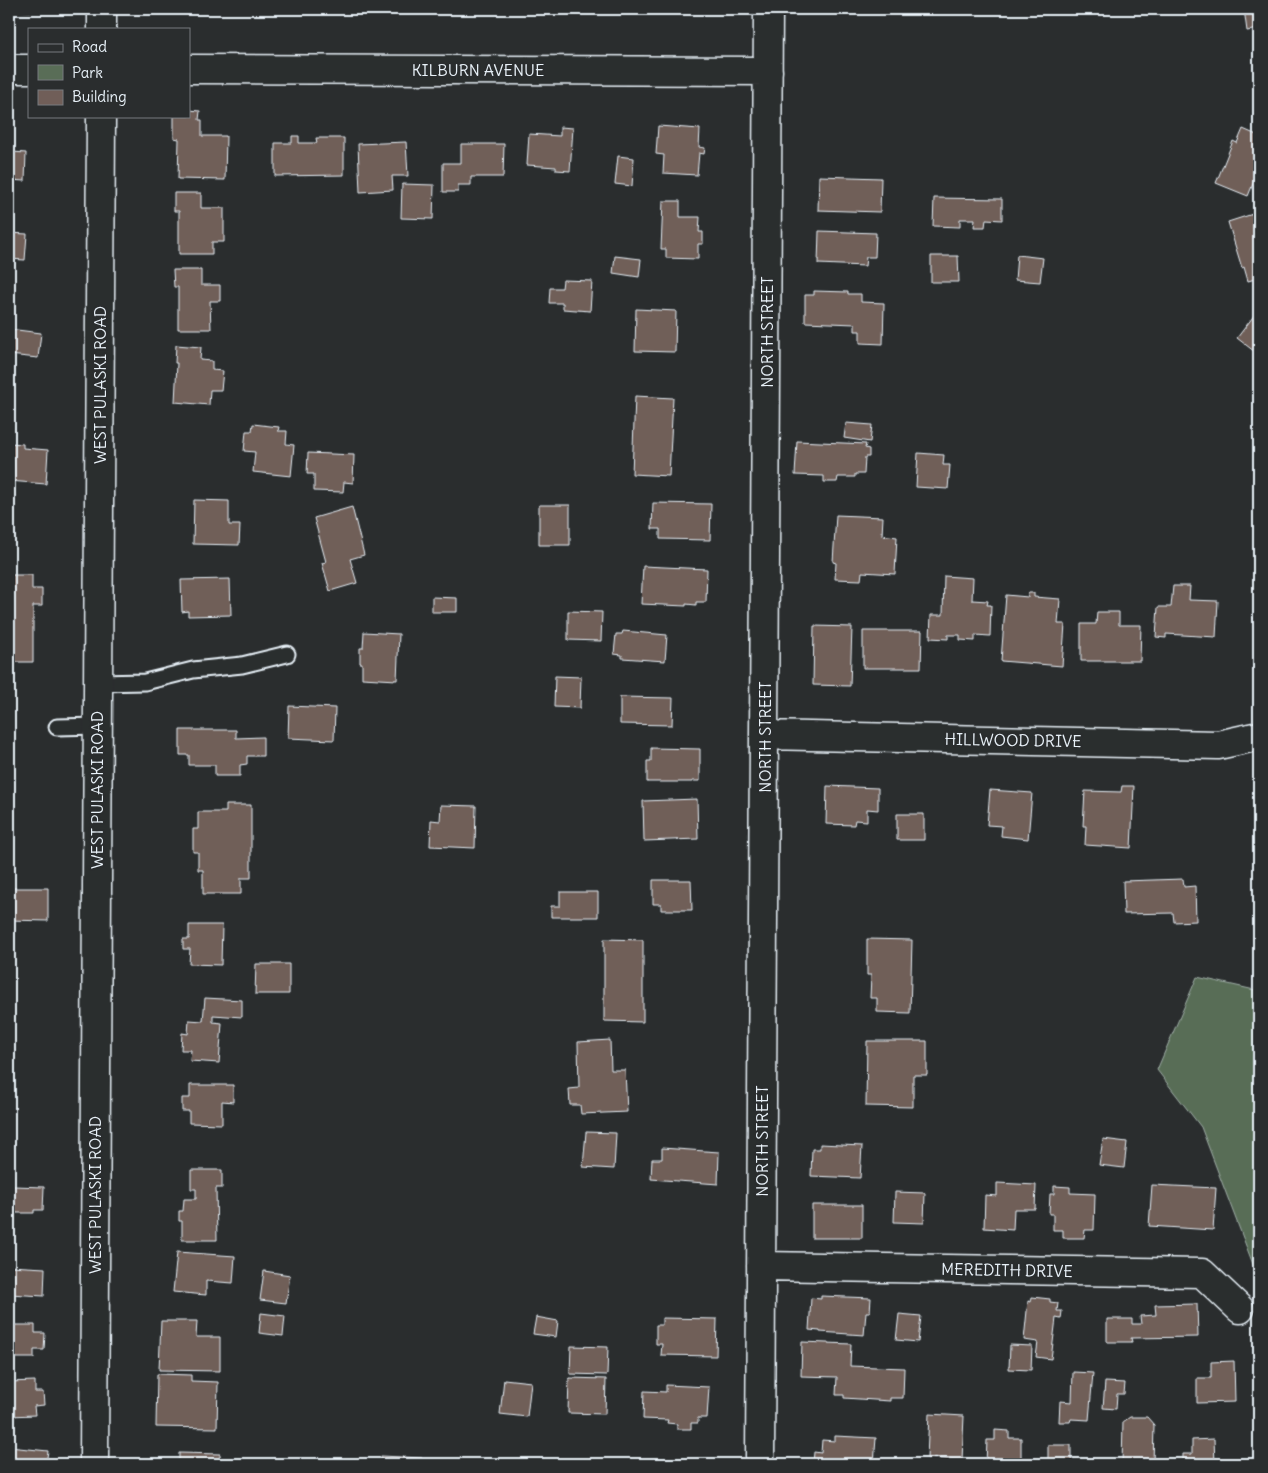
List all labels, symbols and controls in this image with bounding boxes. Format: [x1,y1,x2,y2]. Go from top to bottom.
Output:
legend [28,28,190,118]
text: Road [72,37,107,56]
street label: KILBURN AVENUE [412,60,544,80]
text: Park [72,63,103,82]
text: Building [72,87,127,106]
street label: NORTH STREET [757,276,777,388]
street label: WEST PULASKI ROAD [90,306,110,464]
street label: NORTH STREET [755,681,775,793]
street label: WEST PULASKI ROAD [87,711,107,869]
street label: HILLWOOD DRIVE [944,729,1082,751]
street label: NORTH STREET [752,1085,772,1197]
street label: WEST PULASKI ROAD [85,1116,105,1274]
street label: MEREDITH DRIVE [941,1259,1073,1281]

